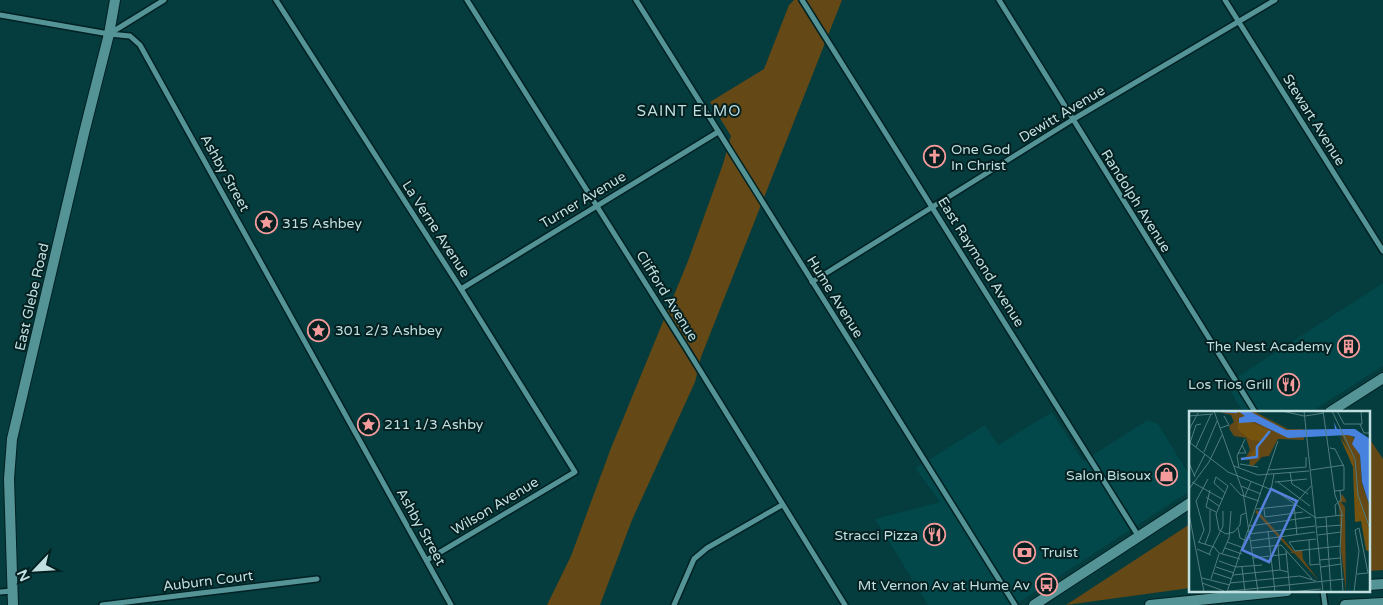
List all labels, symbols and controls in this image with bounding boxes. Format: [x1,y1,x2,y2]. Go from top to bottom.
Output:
street label: Stewart Avenue [1279,71,1349,169]
street label: Dewitt Avenue [1016,82,1108,146]
district label: SAINT ELMO [637,102,741,120]
street label: Ashby Street [197,131,253,215]
place label: One God In Christ [951,141,1010,174]
church icon: One God In Christ [923,145,947,169]
street label: Randolph Avenue [1097,146,1175,256]
street label: Turner Avenue [537,168,629,232]
street label: La Verne Avenue [398,177,474,281]
street label: East Raymond Avenue [934,194,1028,330]
place icon: 315 Ashbey [254,211,278,235]
place label: 315 Ashbey [282,215,362,232]
street label: East Glebe Road [11,242,53,352]
street label: Clifford Avenue [632,248,702,344]
street label: Hume Avenue [803,253,867,341]
place icon: 301 2/3 Ashbey [307,318,331,342]
place label: 301 2/3 Ashbey [335,322,443,339]
building icon: The Nest Academy [1336,334,1360,358]
place label: The Nest Academy [1206,338,1332,355]
restaurant icon: Los Tios Grill [1276,372,1300,396]
place label: Los Tios Grill [1188,376,1272,393]
inset map [1189,411,1370,592]
place icon: 211 1/3 Ashby [356,412,380,436]
place label: 211 1/3 Ashby [384,416,484,433]
shop icon: Salon Bisoux [1155,463,1179,487]
place label: Salon Bisoux [1066,467,1151,484]
street label: Wilson Avenue [448,473,542,539]
street label: Ashby Street [393,485,449,569]
restaurant icon: Stracci Pizza [922,523,946,547]
place label: Stracci Pizza [835,527,918,544]
bank icon: Truist [1013,540,1037,564]
place label: Truist [1041,544,1079,561]
north arrow [10,545,60,595]
text: N [14,567,34,584]
street label: Auburn Court [162,567,255,595]
bus stop icon: Mt Vernon Av at Hume Av [1034,573,1058,597]
place label: Mt Vernon Av at Hume Av [858,577,1031,594]

